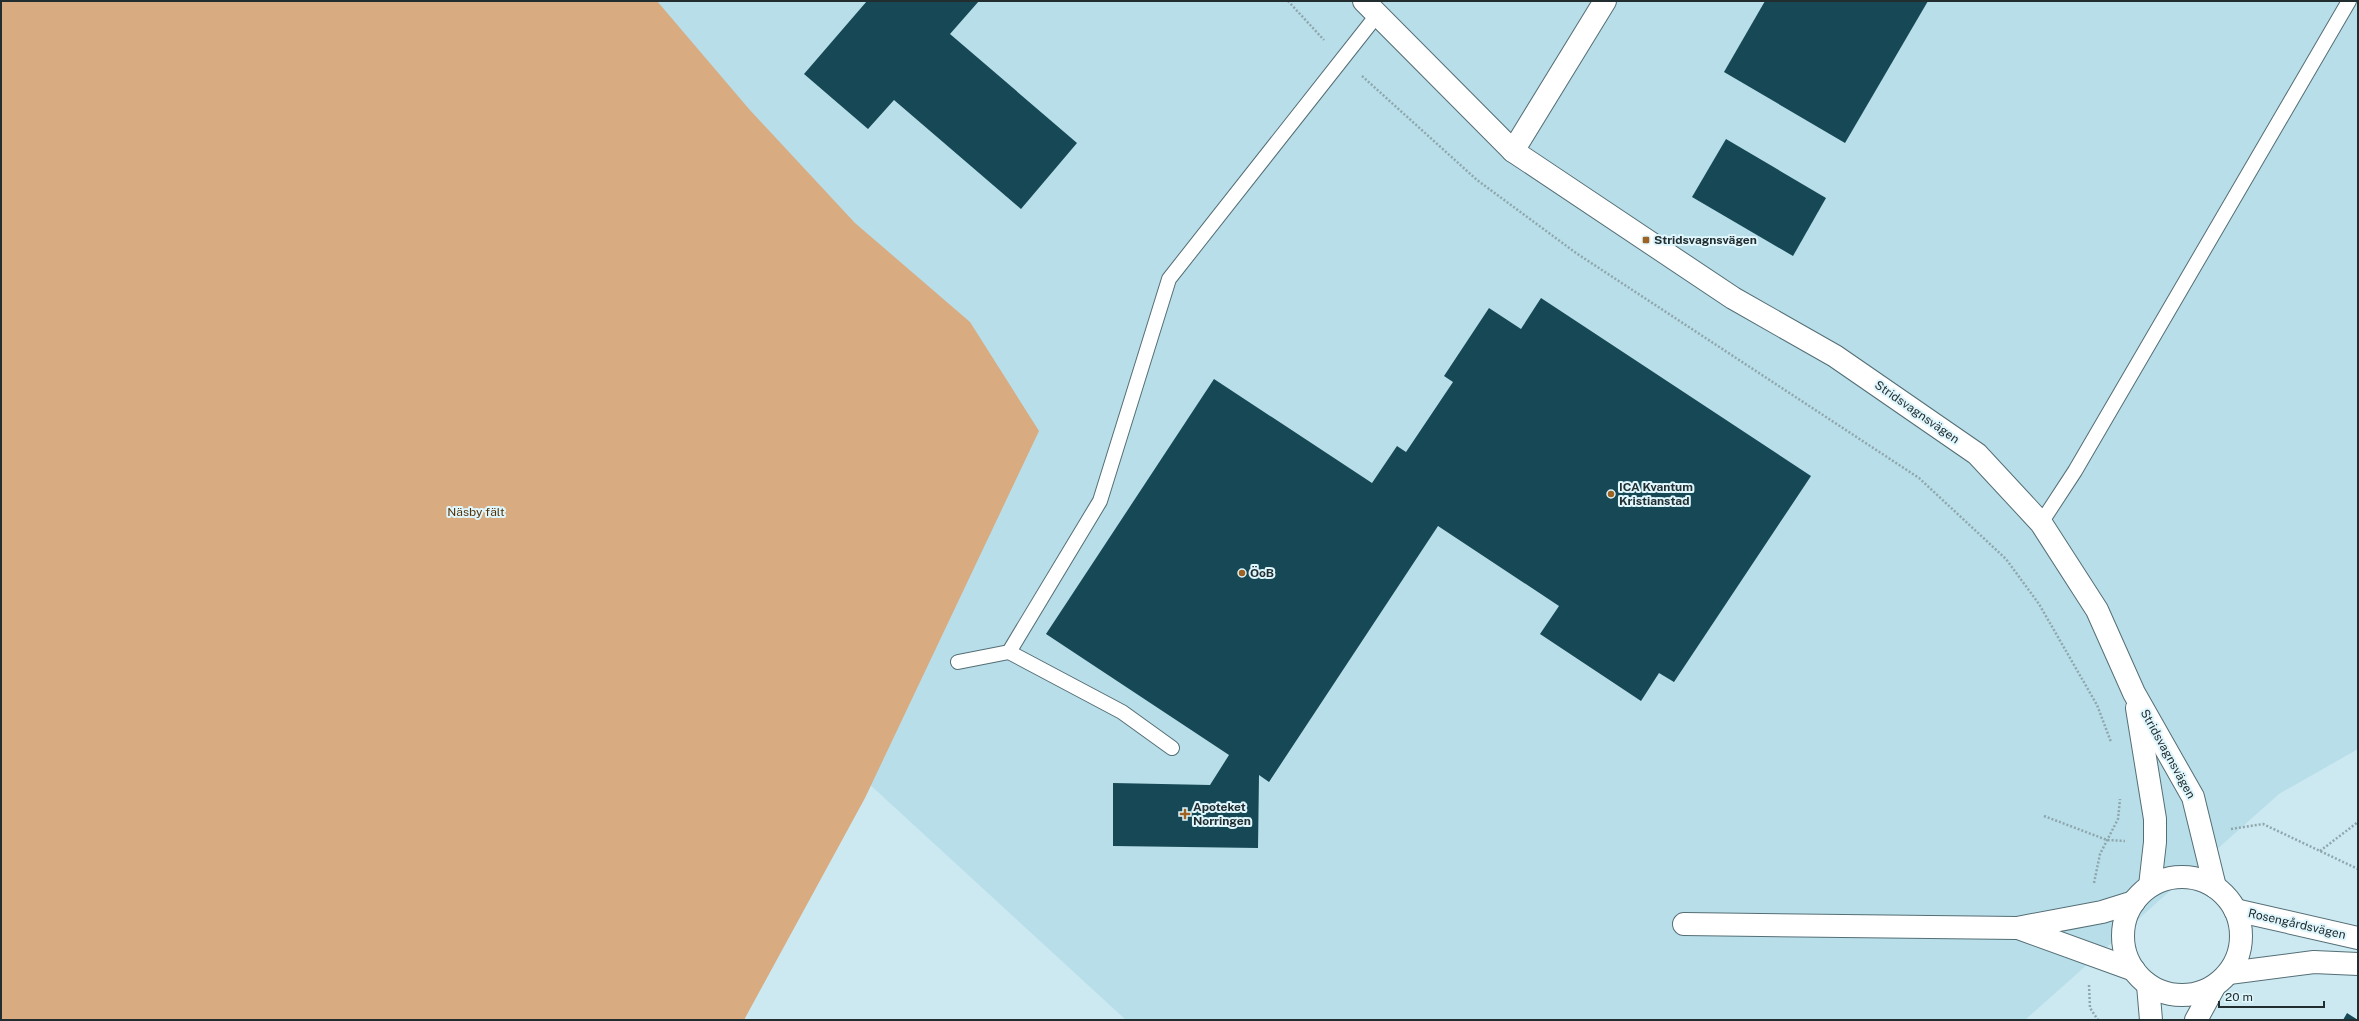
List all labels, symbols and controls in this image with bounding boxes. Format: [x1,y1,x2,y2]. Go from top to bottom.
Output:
place label: Stridsvagnsvägen [1654,233,1757,247]
marker: Stridsvagnsvägen [1641,235,1651,245]
street label: Stridsvagnsvägen [1872,378,1962,446]
place label: ICA Kvantum Kristianstad [1619,480,1693,508]
marker: ICA Kvantum Kristianstad [1606,489,1616,499]
park label: Näsby fält [447,505,505,519]
place label: ÖoB [1250,565,1274,580]
marker: ÖoB [1237,568,1247,578]
street label: Stridsvagnsvägen [2138,707,2198,801]
place label: Apoteket Norringen [1193,800,1251,828]
marker: Apoteket Norringen [1180,809,1190,819]
street label: Rosengårdsvägen [2247,906,2347,942]
scale bar [2219,983,2324,1009]
text: 20 m [2225,990,2253,1004]

